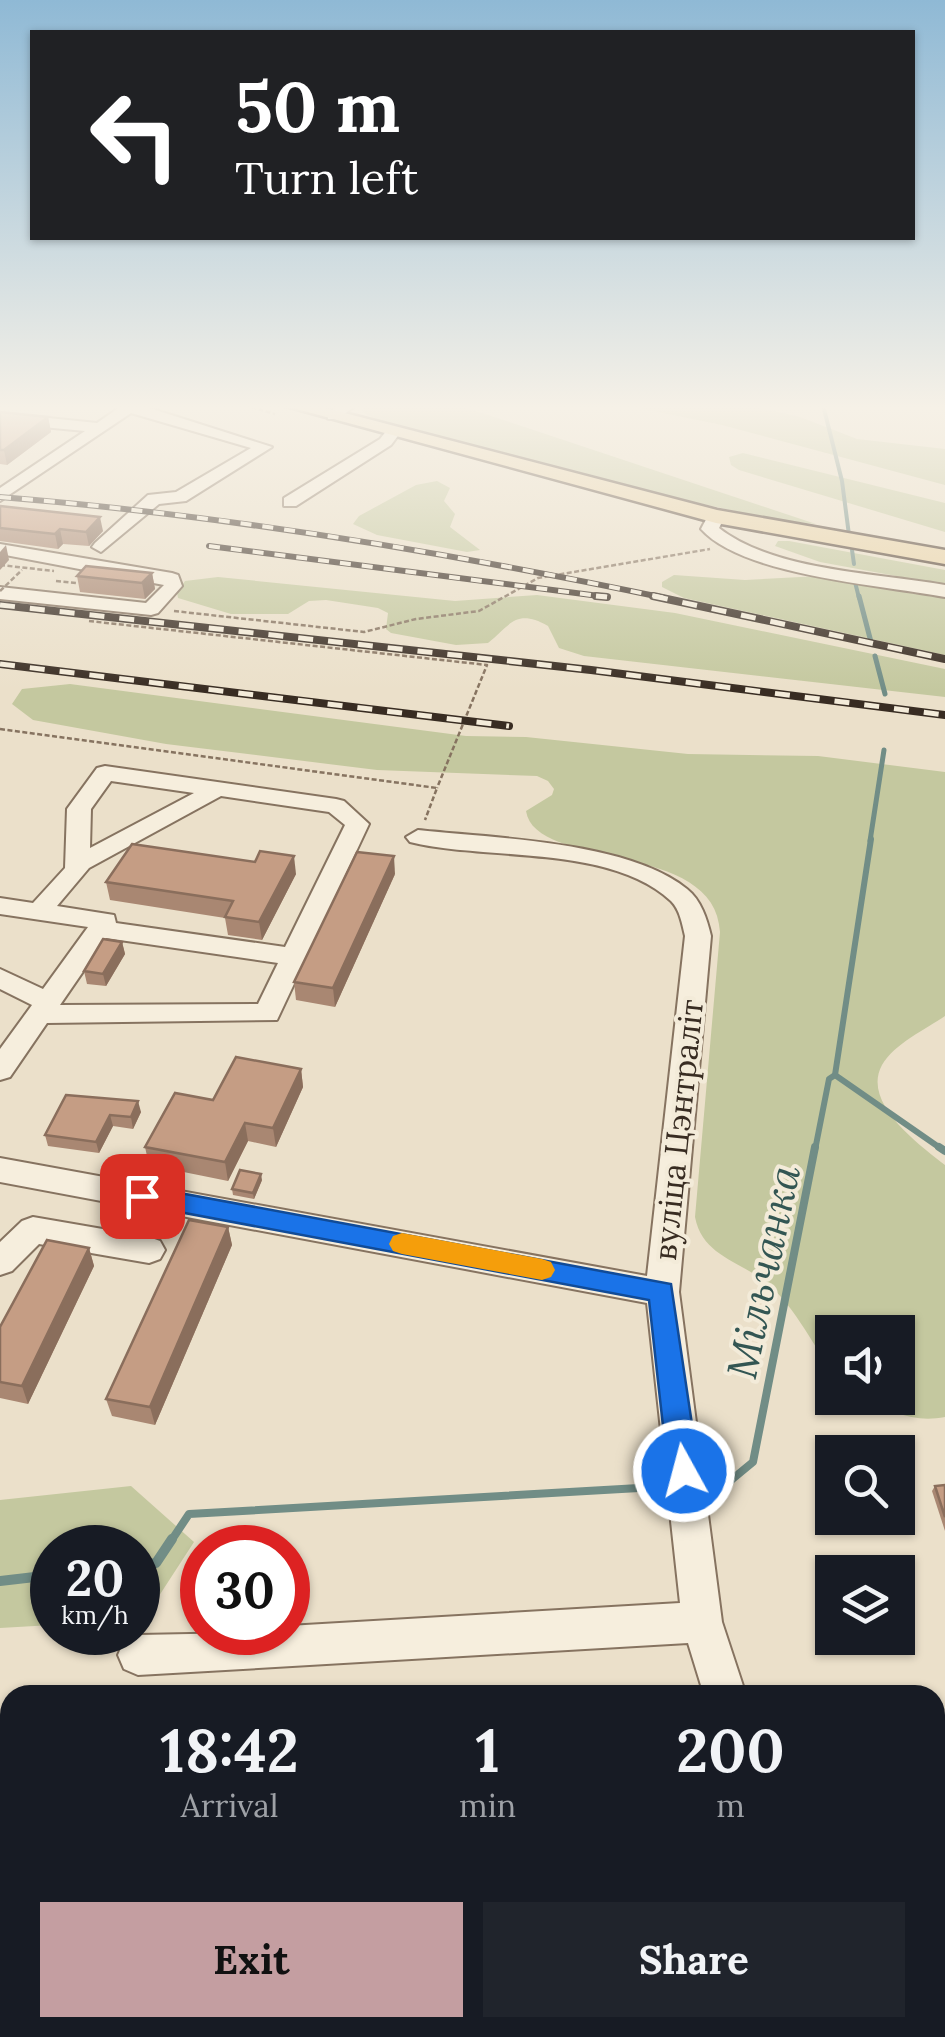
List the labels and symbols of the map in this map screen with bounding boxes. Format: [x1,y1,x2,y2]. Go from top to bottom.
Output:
street label: вуліца Цэнтраліт [644,997,712,1263]
pin [100,1154,185,1239]
water label: Мільчанка [714,1159,812,1384]
position arrow [632,1419,736,1523]
speed limit sign: 30 [180,1525,310,1655]

